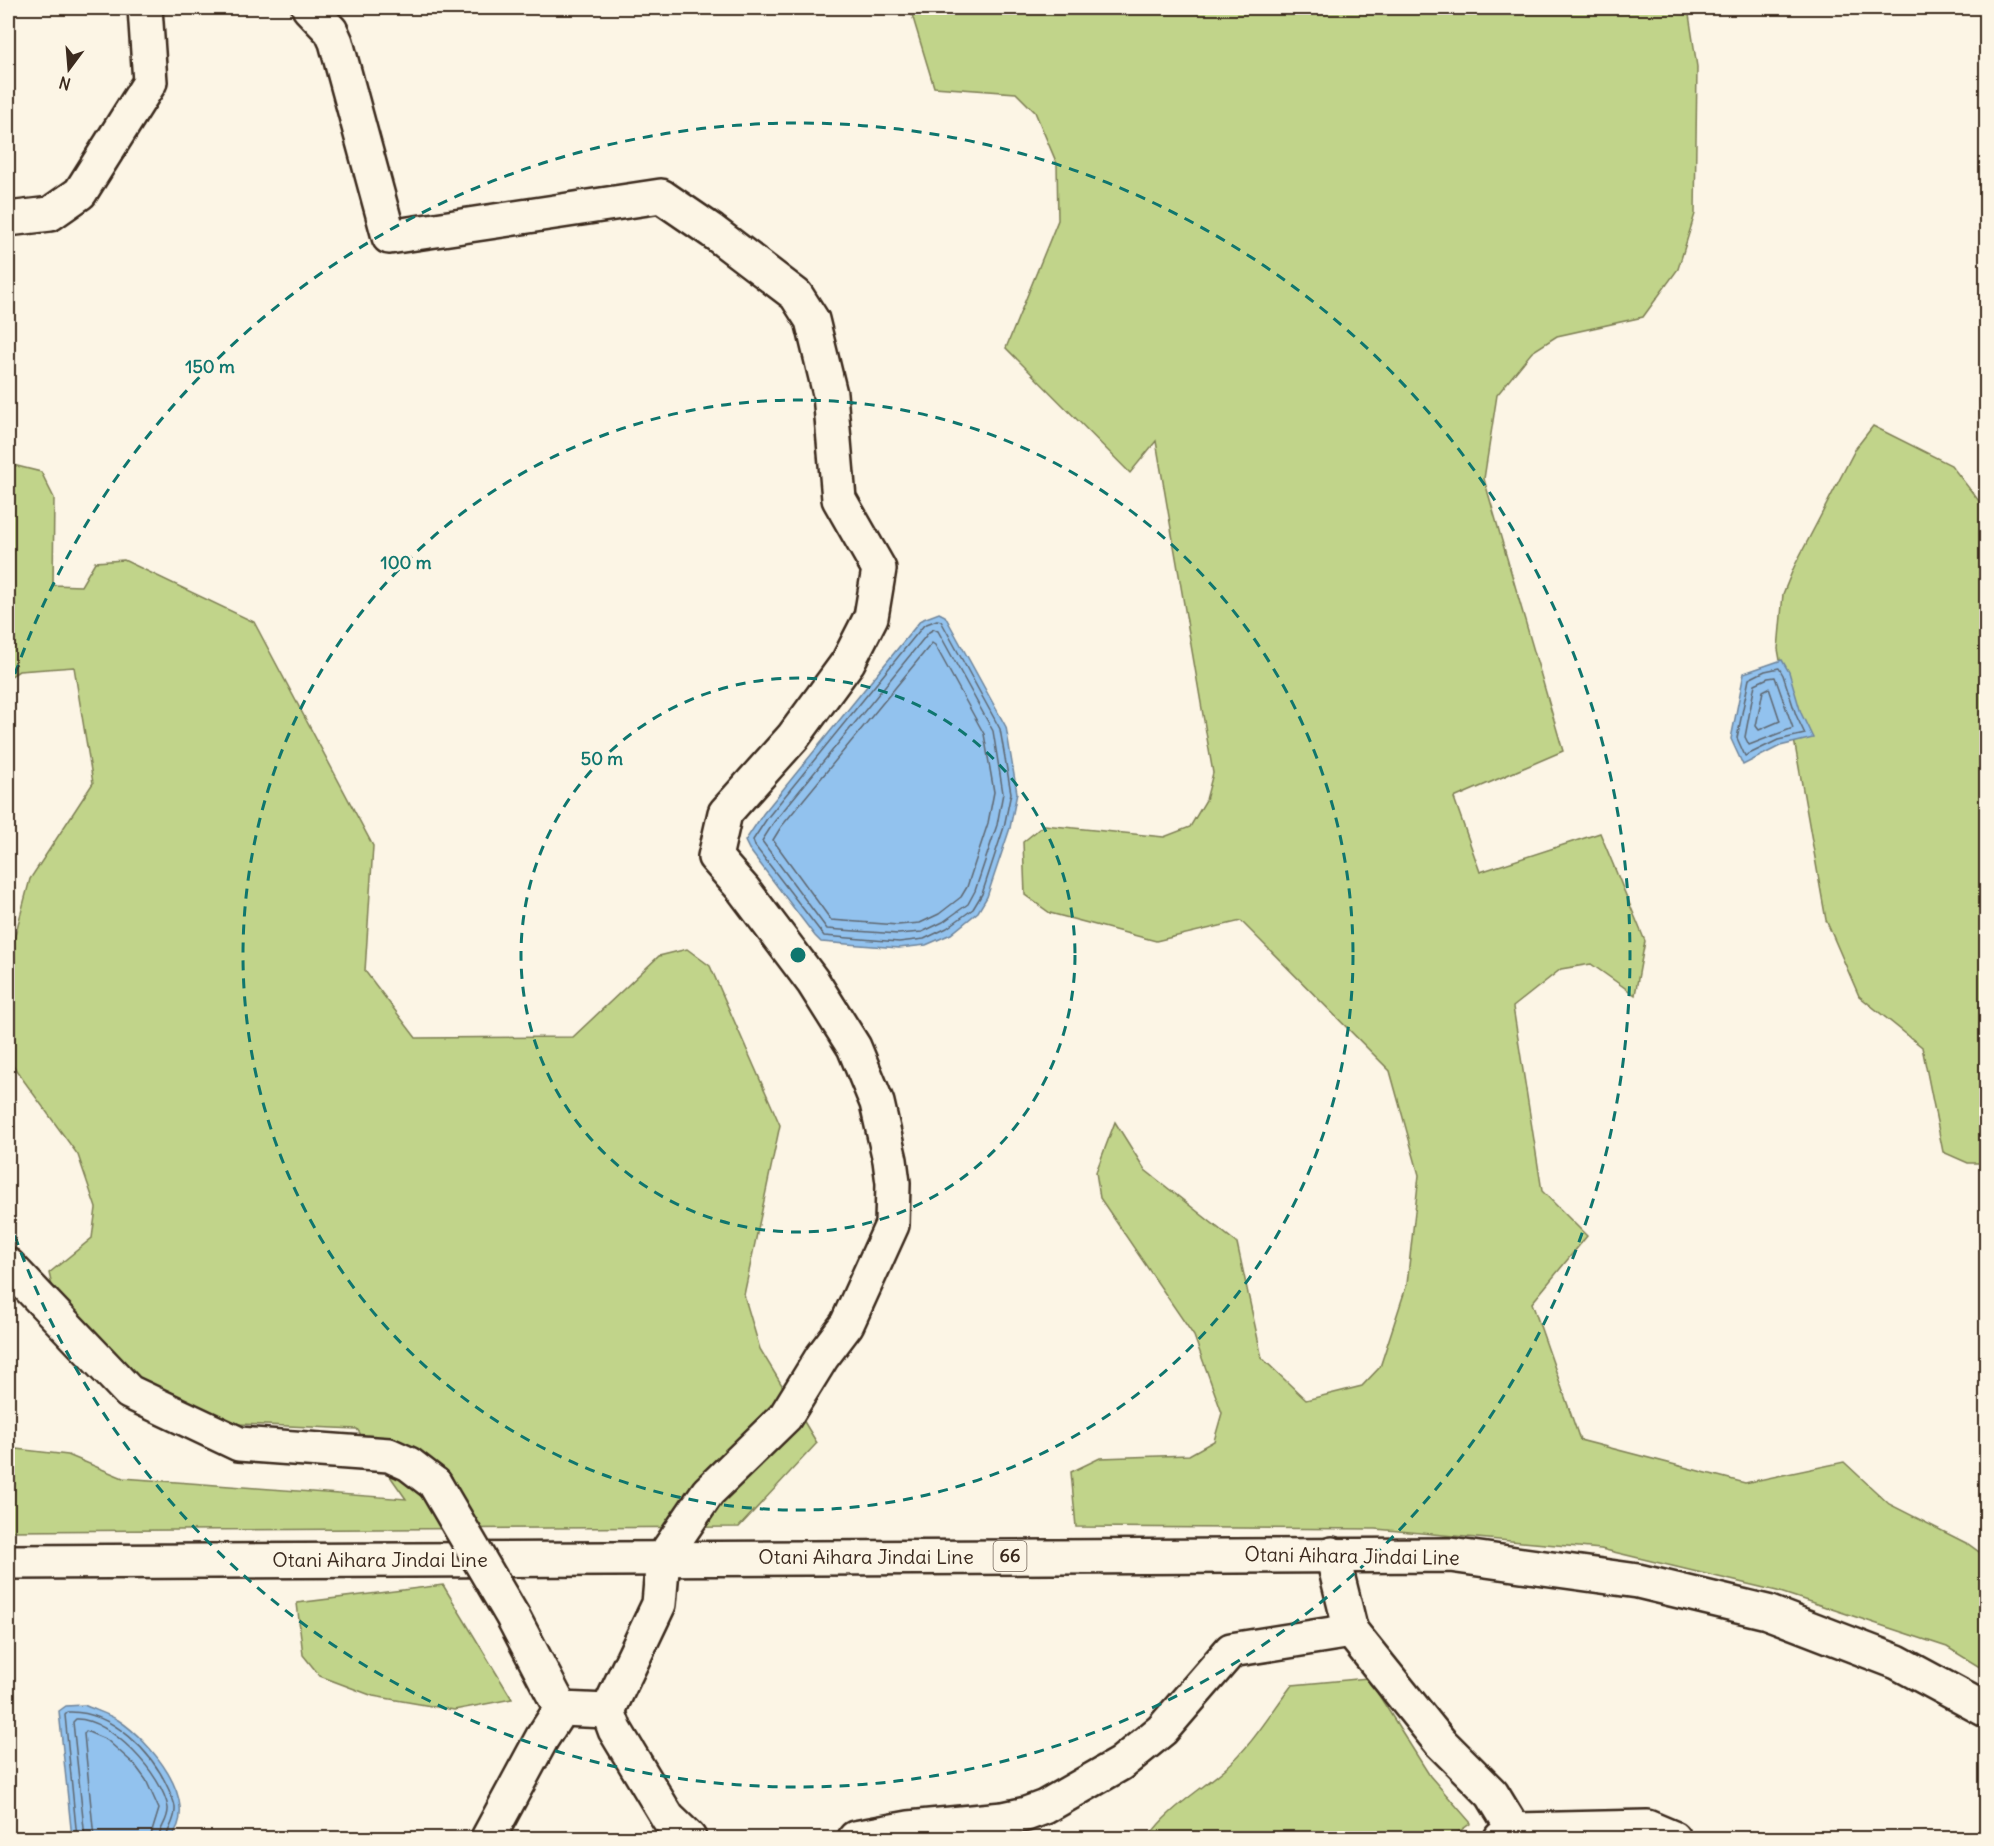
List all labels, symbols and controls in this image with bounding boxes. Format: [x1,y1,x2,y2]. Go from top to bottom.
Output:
north arrow [39,39,99,99]
text: N [57,72,73,95]
text: 150 m [185,355,235,378]
text: 100 m [381,551,432,574]
text: 50 m [581,747,623,770]
centre of rings [788,945,808,965]
road number: 66 [994,1541,1026,1571]
street label: Otani Aihara Jindai Line [1244,1541,1460,1570]
street label: Otani Aihara Jindai Line [758,1544,974,1569]
street label: Otani Aihara Jindai Line [272,1547,488,1572]

